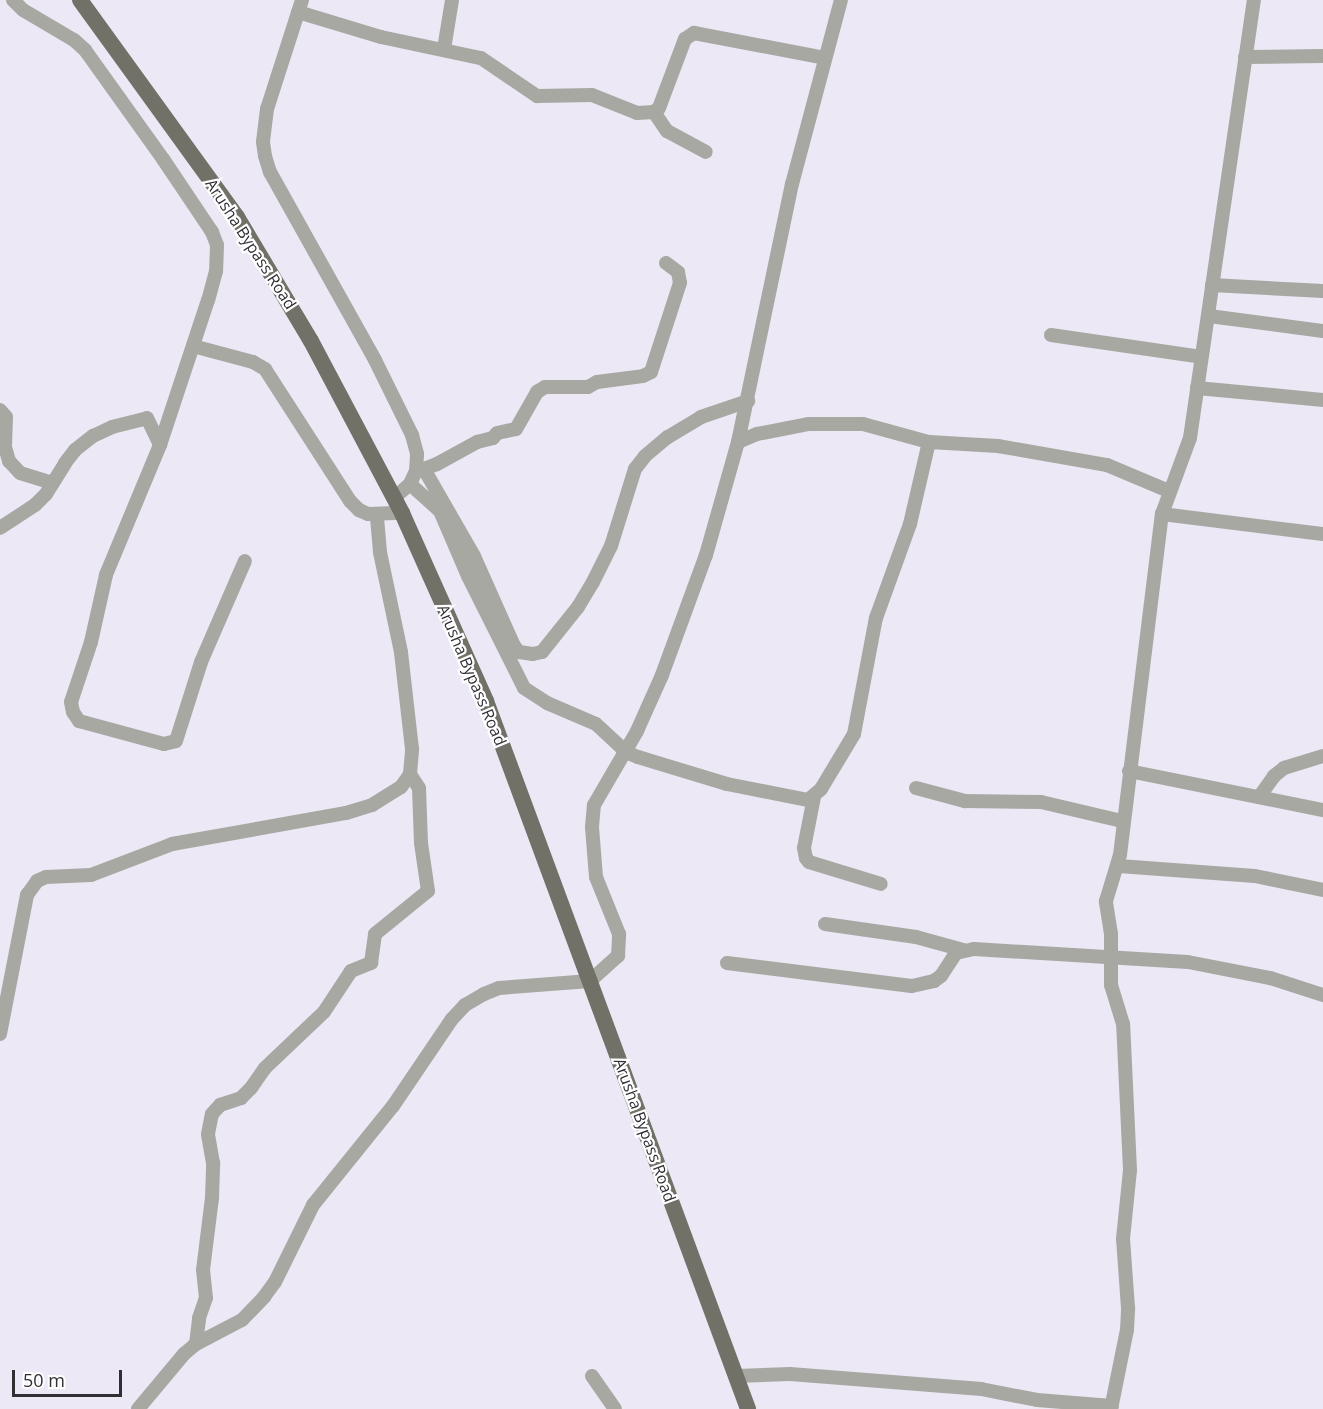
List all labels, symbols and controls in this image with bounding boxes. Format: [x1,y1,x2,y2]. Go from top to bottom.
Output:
street label: Arusha Bypass Road [202,175,300,313]
street label: Arusha Bypass Road [434,601,510,749]
street label: Arusha Bypass Road [610,1056,680,1204]
scale bar [15,1358,124,1396]
text: 50 m [23,1368,65,1392]

